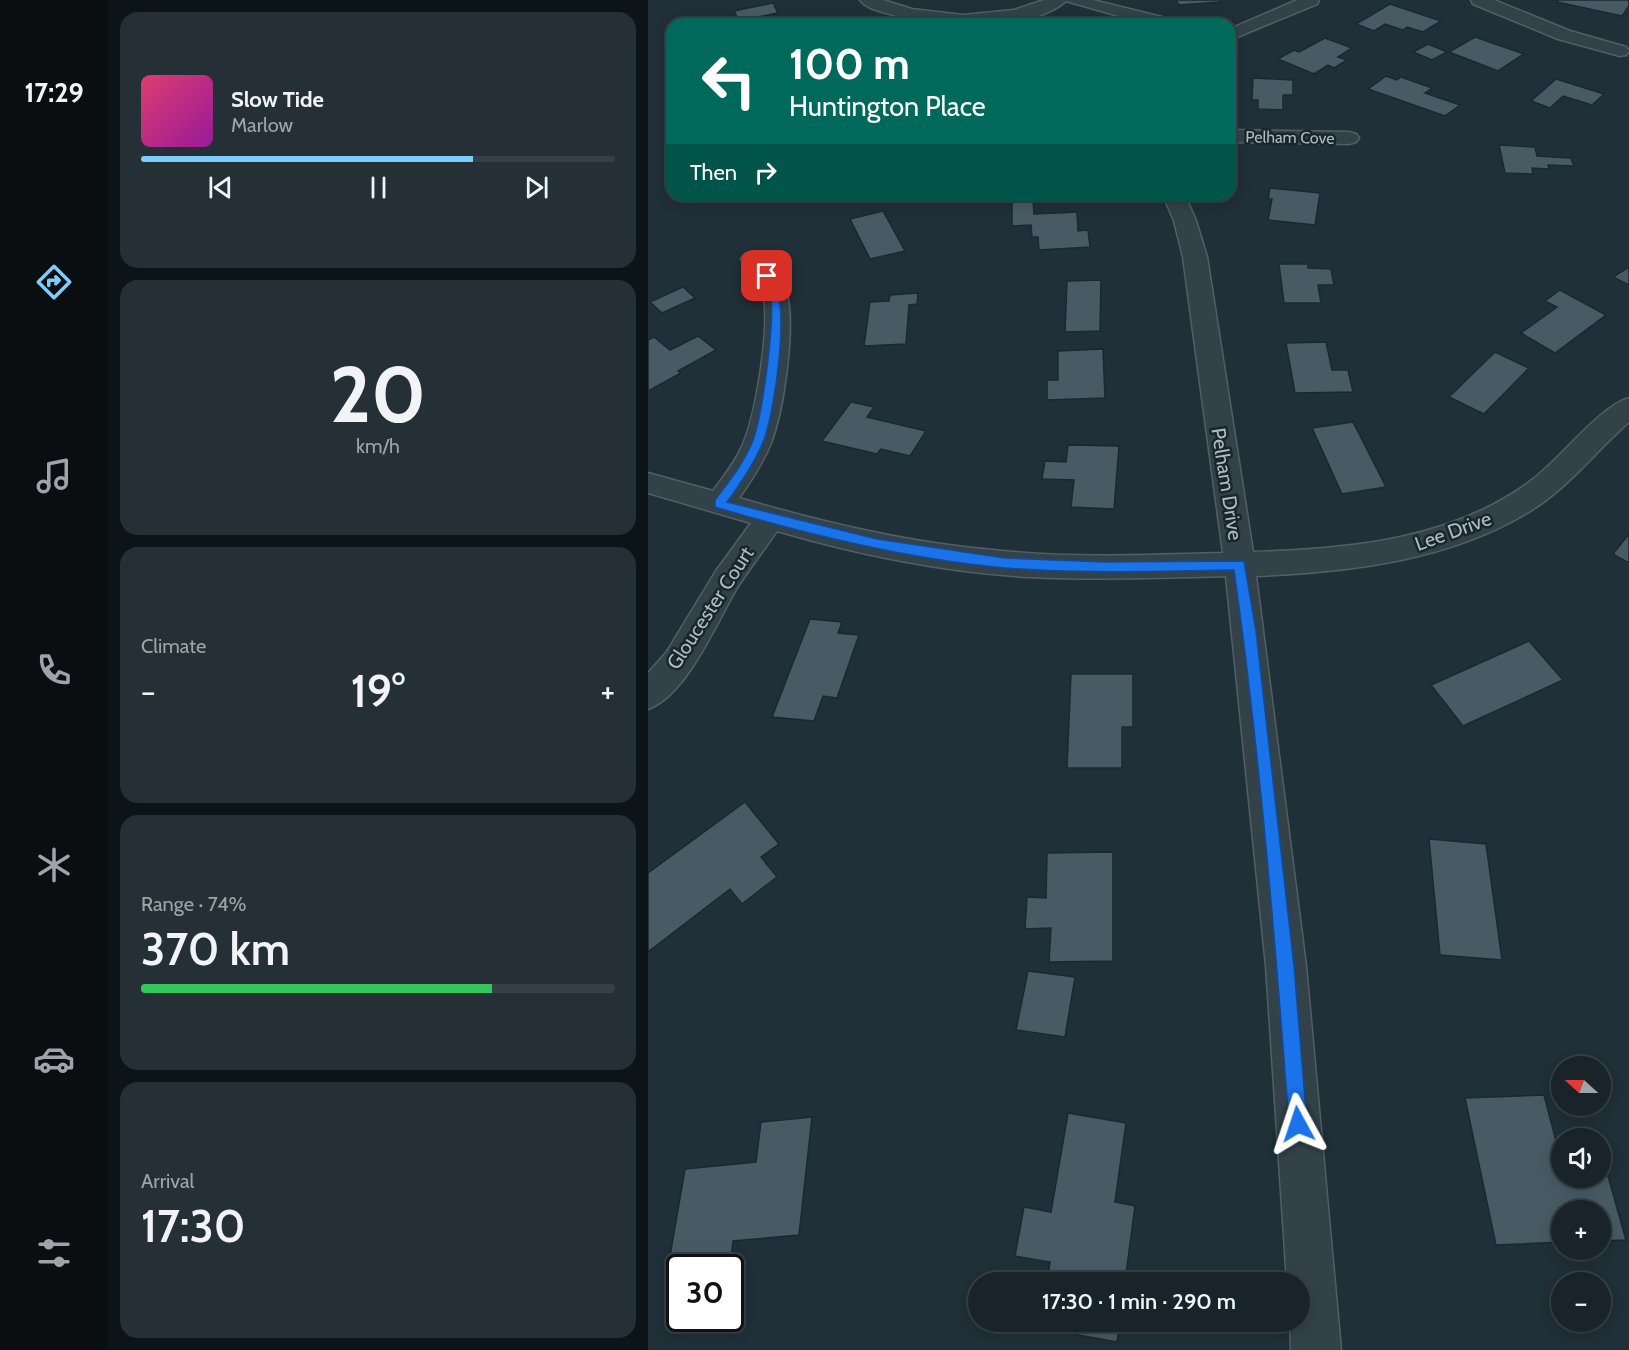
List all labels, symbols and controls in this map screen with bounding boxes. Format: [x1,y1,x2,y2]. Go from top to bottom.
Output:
text: 100 m [789,38,910,90]
icon: left [690,42,768,120]
text: 17:29 [24,76,84,109]
text: Slow Tide [231,86,324,113]
text: Huntington Place [789,90,986,123]
text: Marlow [231,113,293,137]
street label: Pelham Cove [1245,127,1335,148]
icon: right [749,156,782,189]
text: Then [690,159,737,186]
icon: previous [204,171,237,204]
icon: pause [362,171,395,204]
icon: next [520,171,553,204]
pin [741,250,792,301]
icon: arrive [750,259,783,292]
icon: directions [33,261,75,303]
text: 20 [330,347,426,442]
street label: Pelham Drive [1206,426,1248,542]
text: km/h [356,434,400,458]
icon: music [33,455,75,497]
street label: Lee Drive [1411,506,1495,556]
street label: Gloucester Court [661,542,759,674]
text: Climate [141,634,206,658]
icon: phone [33,649,75,691]
text: 19° [351,664,405,718]
text: − [141,671,156,711]
text: + [600,671,615,711]
icon: climate [33,844,75,886]
text: Range · 74% [141,892,247,916]
text: 370 km [141,922,290,976]
icon: car [33,1038,75,1080]
north arrow [1551,1056,1611,1116]
map controls [1551,1056,1611,1332]
position arrow [1266,1092,1330,1156]
button: sound [1551,1128,1611,1188]
text: Arrival [141,1169,194,1193]
text: 17:30 [141,1199,245,1253]
button: + [1551,1200,1611,1260]
icon: filters [33,1232,75,1274]
speed limit sign: 30 [666,1254,744,1332]
button: − [1551,1272,1611,1332]
text: 17:30 · 1 min · 290 m [1042,1288,1236,1315]

